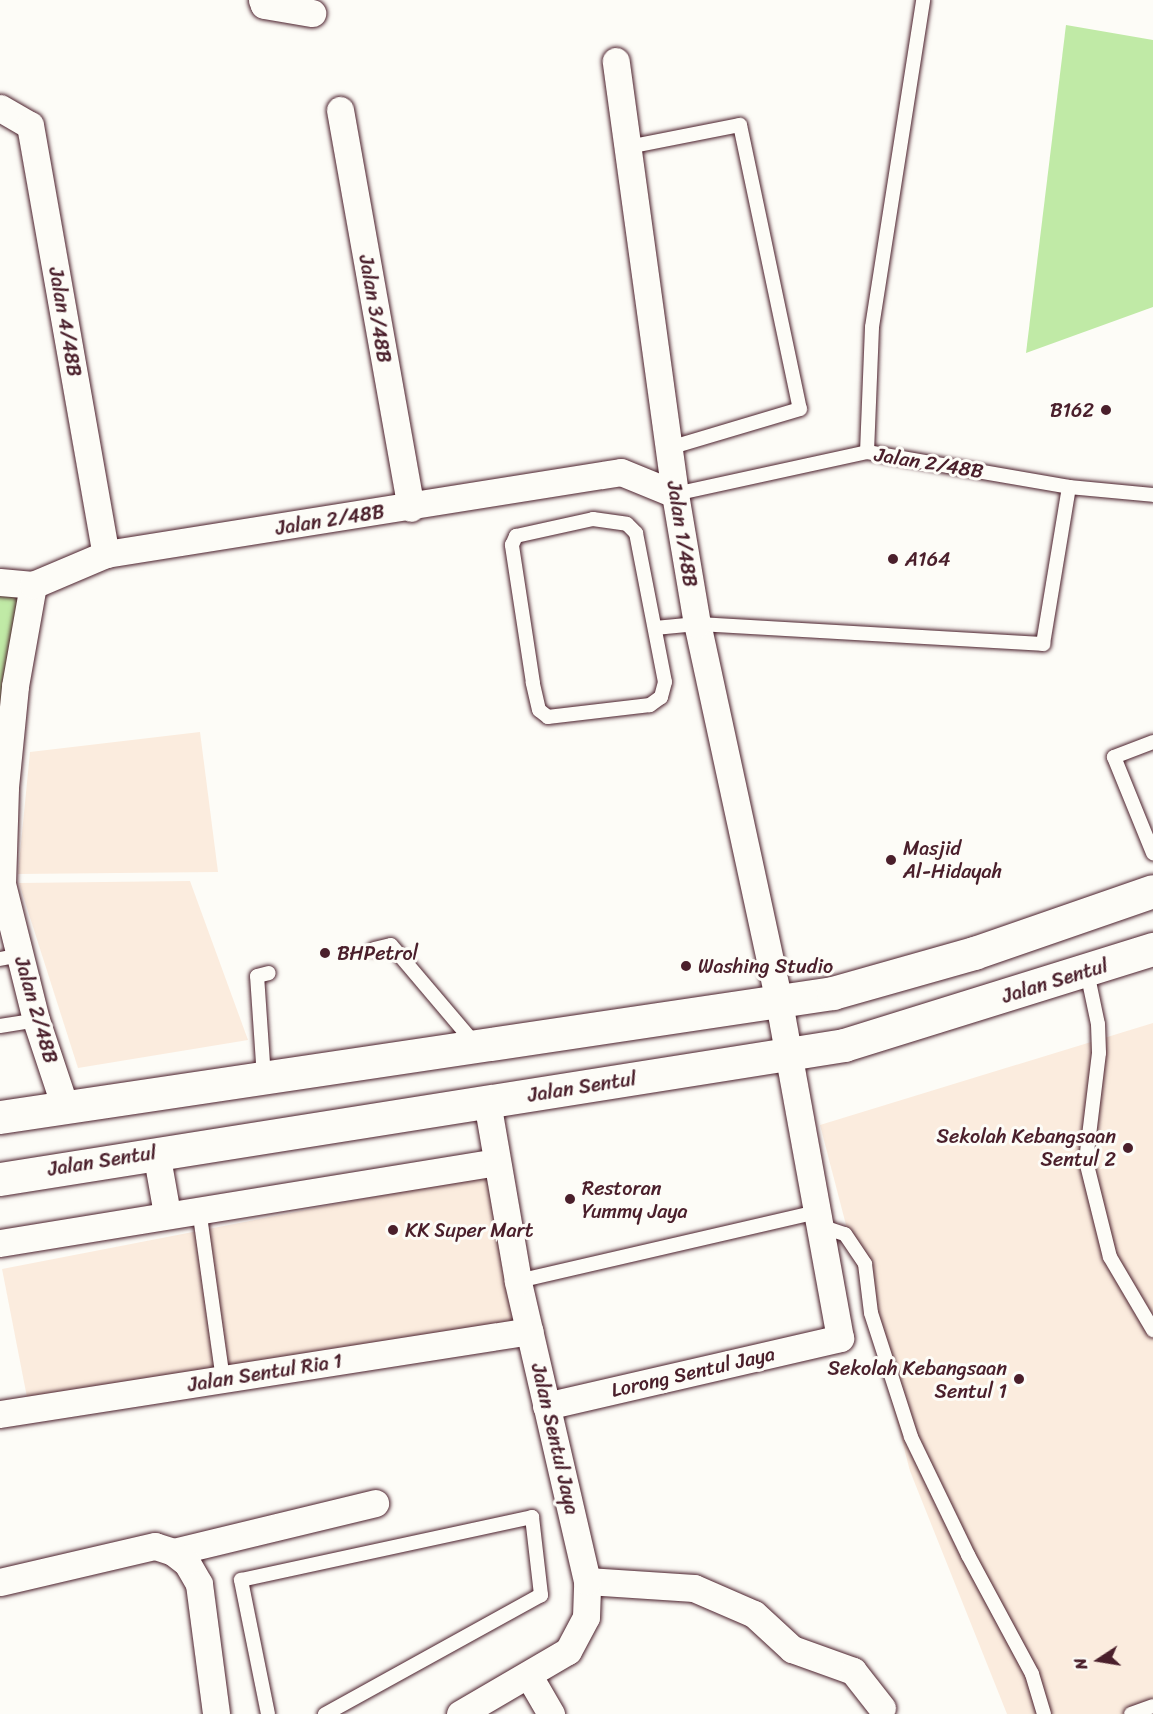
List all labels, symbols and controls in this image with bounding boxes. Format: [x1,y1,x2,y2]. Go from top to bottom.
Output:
street label: Jalan 3/48B [354,253,396,365]
street label: Jalan 4/48B [44,265,86,379]
place label: B162 [1050,398,1094,422]
marker: B162 [1099,403,1113,417]
street label: Jalan 2/48B [873,443,985,483]
street label: Jalan 1/48B [662,479,702,589]
street label: Jalan 2/48B [274,500,386,540]
place label: A164 [905,547,951,571]
marker: A164 [886,552,900,566]
place label: Masjid Al-Hidayah [903,837,1002,884]
marker: Masjid Al-Hidayah [884,853,898,867]
place label: BHPetrol [337,941,418,965]
marker: BHPetrol [318,946,332,960]
street label: Jalan Sentul [999,953,1111,1009]
street label: Jalan 2/48B [9,954,63,1066]
place label: Washing Studio [698,954,833,978]
marker: Washing Studio [679,959,693,973]
street label: Jalan Sentul [526,1067,638,1107]
place label: Sekolah Kebangsaan Sentul 2 [937,1124,1116,1171]
street label: Jalan Sentul [46,1141,158,1181]
marker: Sekolah Kebangsaan Sentul 2 [1121,1141,1135,1155]
place label: Restoran Yummy Jaya [582,1176,688,1223]
marker: Restoran Yummy Jaya [563,1192,577,1206]
place label: KK Super Mart [405,1218,535,1242]
marker: KK Super Mart [386,1223,400,1237]
street label: Lorong Sentul Jaya [609,1341,777,1403]
street label: Jalan Sentul Ria 1 [186,1349,344,1397]
place label: Sekolah Kebangsaan Sentul 1 [828,1356,1007,1403]
street label: Jalan Sentul Jaya [526,1361,584,1517]
marker: Sekolah Kebangsaan Sentul 1 [1012,1372,1026,1386]
north arrow [1069,1630,1129,1690]
text: N [1066,1655,1096,1672]

